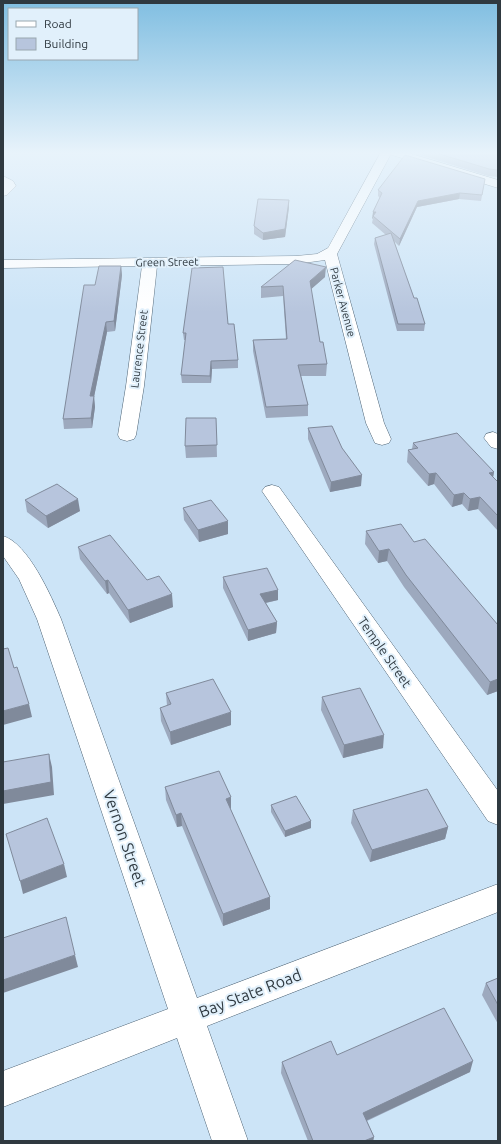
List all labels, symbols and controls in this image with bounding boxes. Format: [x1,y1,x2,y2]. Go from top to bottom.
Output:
legend [8,8,138,60]
text: Road [44,17,72,30]
text: Building [44,37,88,50]
street label: Green Street [135,255,199,269]
street label: Parker Avenue [328,266,358,338]
street label: Laurence Street [128,309,150,389]
street label: Temple Street [356,614,414,690]
street label: Vernon Street [100,788,150,889]
street label: Bay State Road [196,965,304,1021]

